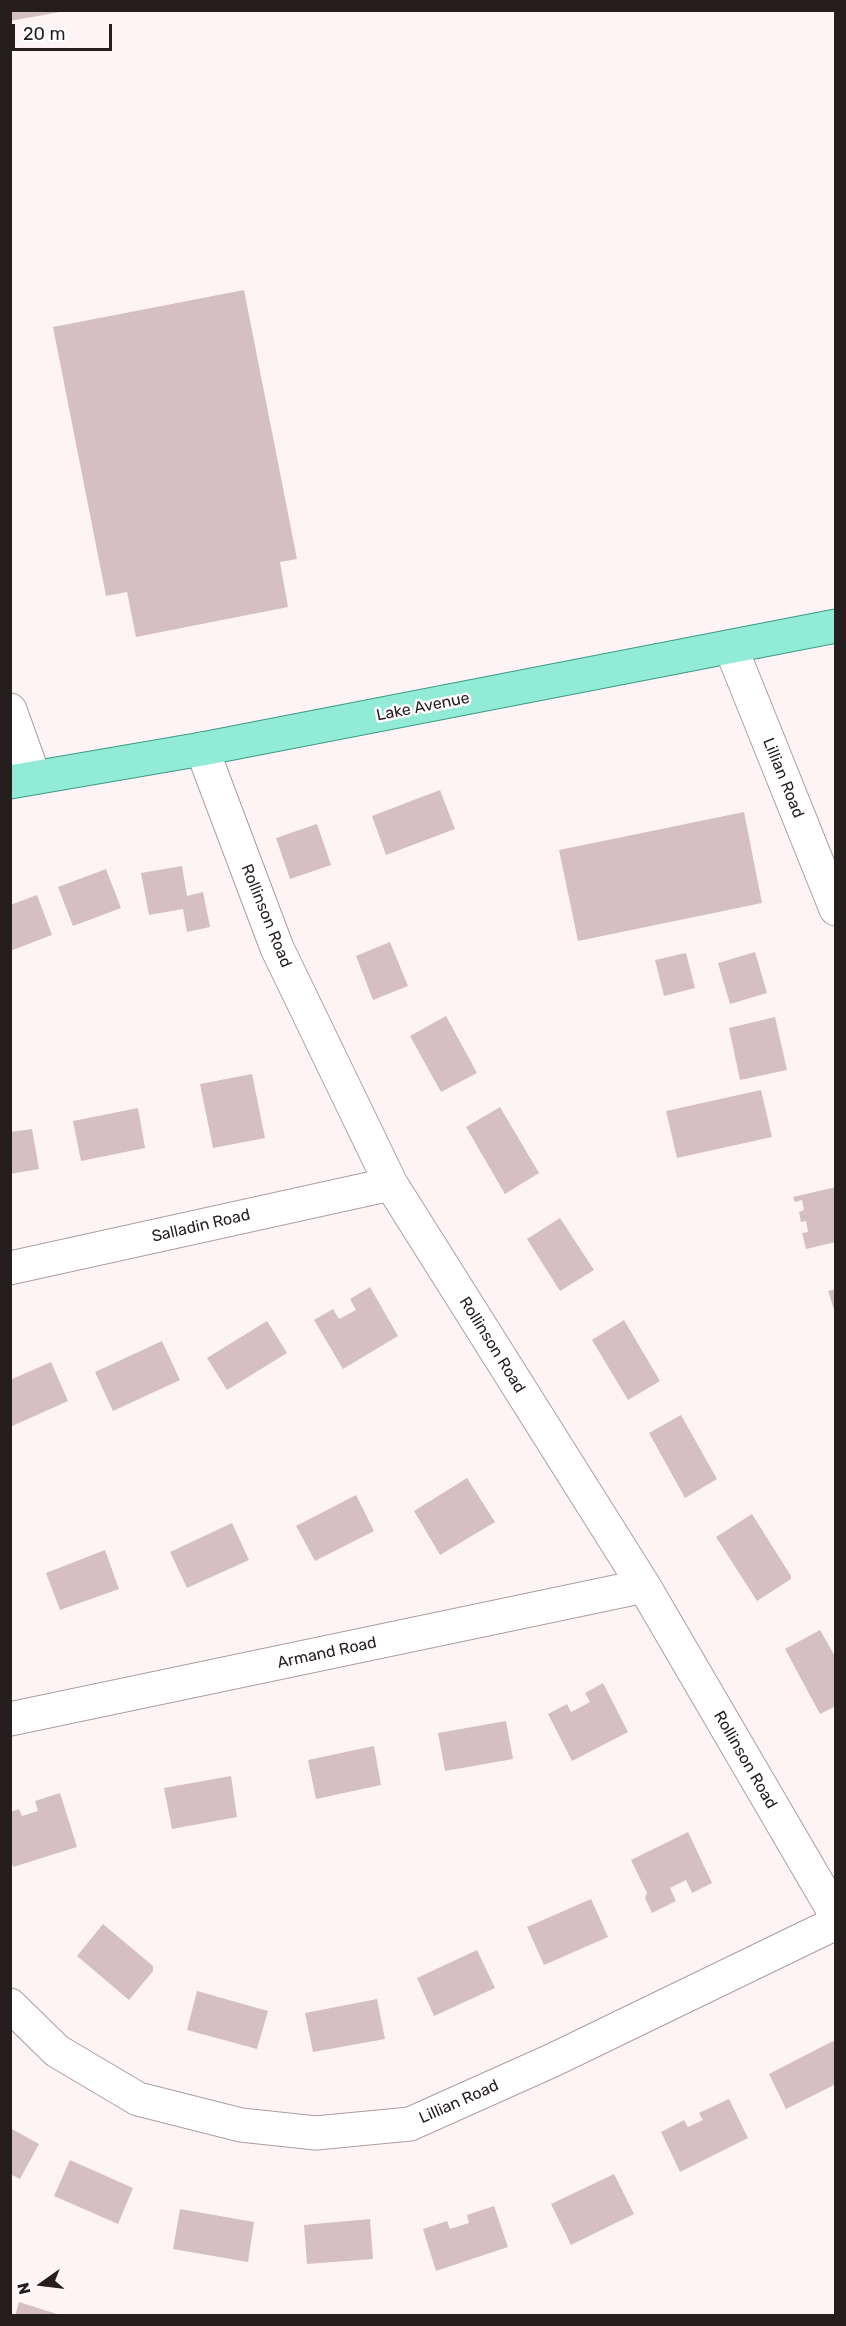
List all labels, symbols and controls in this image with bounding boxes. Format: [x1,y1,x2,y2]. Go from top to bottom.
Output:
scale bar [15,12,116,50]
text: 20 m [23,23,65,45]
street label: Lake Avenue [375,689,471,725]
street label: Lillian Road [758,735,808,821]
street label: Rollinson Road [237,862,295,970]
street label: Salladin Road [150,1205,252,1247]
street label: Rollinson Road [455,1293,529,1397]
street label: Armand Road [276,1633,378,1673]
street label: Rollinson Road [709,1708,781,1812]
street label: Lillian Road [416,2076,502,2128]
north arrow [12,2254,72,2314]
text: N [13,2281,35,2296]

